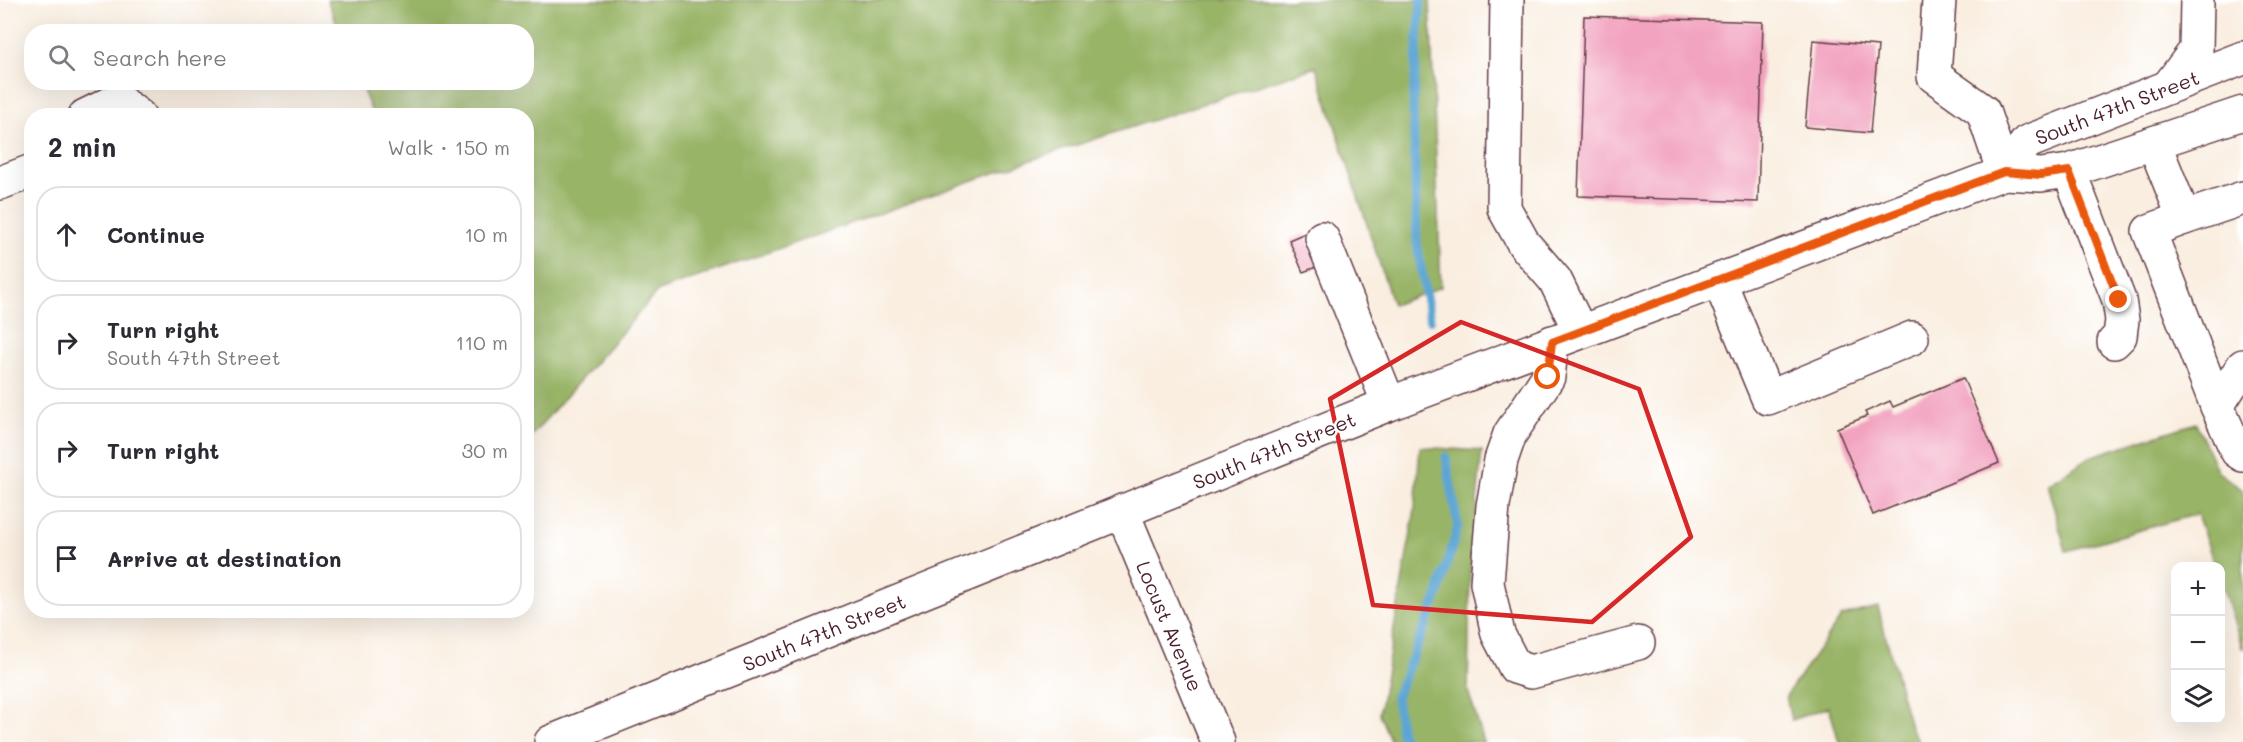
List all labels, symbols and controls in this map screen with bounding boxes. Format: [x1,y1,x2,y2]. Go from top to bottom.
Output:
search box [24,24,534,90]
icon: search [45,41,78,74]
text: Search here [93,43,227,72]
street label: South 47th Street [2031,64,2203,150]
text: 2 min [48,130,116,164]
text: Walk · 150 m [388,134,510,160]
icon: ahead [50,218,83,251]
text: Continue [107,220,205,249]
text: 10 m [464,221,508,247]
route end [2105,286,2131,312]
text: Turn right [107,315,219,344]
icon: right [50,326,83,359]
text: 110 m [455,329,508,355]
text: South 47th Street [107,344,281,370]
route start [1534,363,1560,389]
street label: South 47th Street [1189,405,1359,495]
icon: right [50,434,83,467]
text: Turn right [107,436,219,465]
text: 30 m [462,437,508,463]
icon: arrive [50,542,83,575]
text: Arrive at destination [107,544,342,573]
street label: Locust Avenue [1131,557,1209,695]
map controls [2171,562,2225,724]
button: + [2171,562,2225,616]
street label: South 47th Street [739,587,909,677]
button: − [2171,616,2225,670]
button: layers [2171,670,2225,724]

